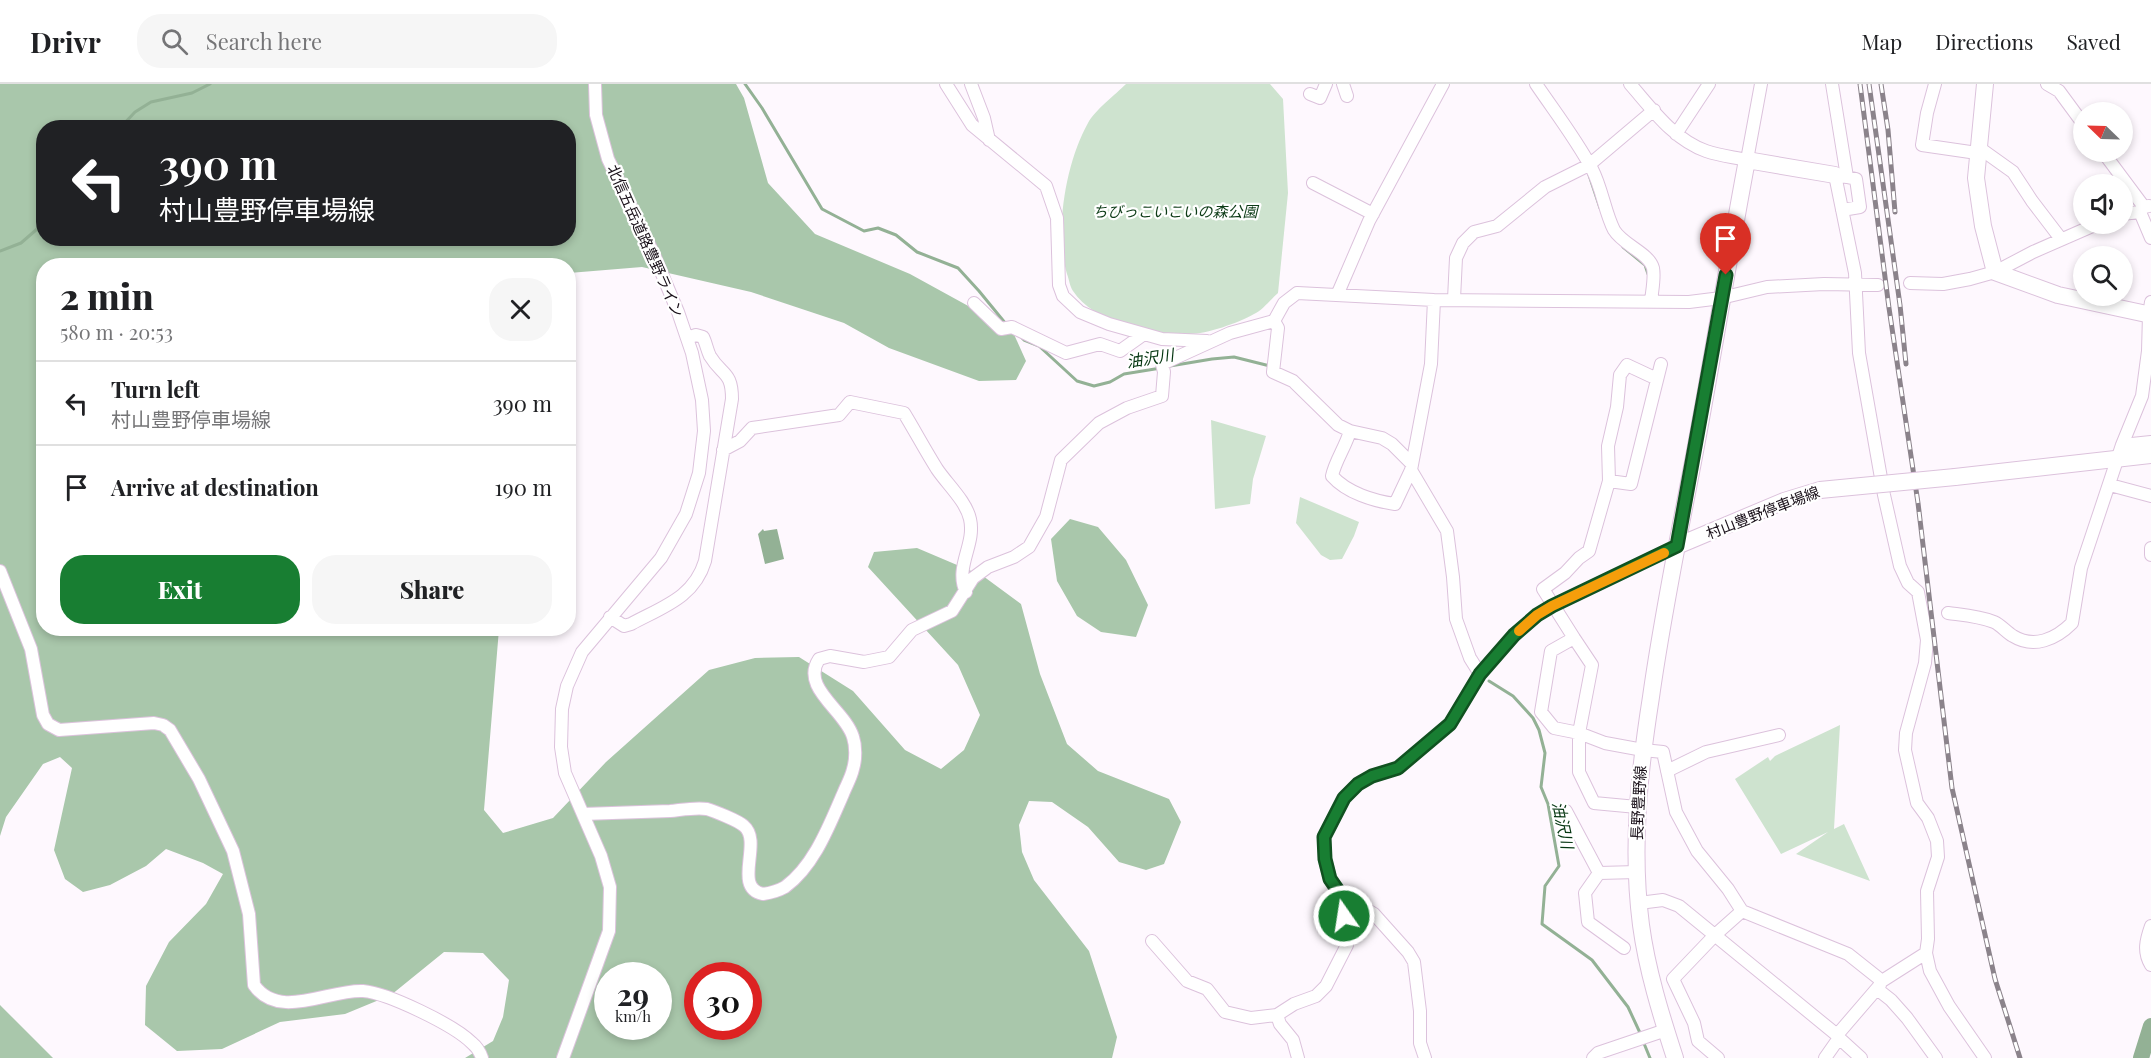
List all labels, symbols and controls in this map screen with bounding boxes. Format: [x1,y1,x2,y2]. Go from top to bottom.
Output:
search box [137,14,557,68]
text: Drivr [30,23,101,60]
icon: search [158,25,191,58]
text: Search here [206,26,322,56]
text: Map [1861,27,1902,55]
text: Directions [1935,27,2033,55]
text: Saved [2066,27,2121,55]
north arrow [2073,102,2133,162]
map controls [2073,102,2133,306]
text: 390 m [159,135,278,191]
icon: left [60,144,138,222]
street label: 北信五岳道路豊野ライン [603,161,689,320]
button: sound [2073,174,2133,234]
text: 村山豊野停車場線 [159,191,375,227]
park label: ちびっこいこいの森公園 [1092,201,1259,221]
pin [1700,213,1751,275]
icon: arrive [1709,222,1742,255]
button: search [2073,246,2133,306]
text: 2 min [60,271,154,319]
button: close [489,278,552,341]
text: 580 m · 20:53 [60,318,173,345]
water label: 油沢川 [1125,343,1177,372]
text: Turn left [111,374,200,404]
icon: left [60,387,93,420]
text: 390 m [493,388,552,418]
text: 村山豊野停車場線 [111,405,271,432]
icon: arrive [60,471,93,504]
text: Arrive at destination [111,472,319,502]
text: 190 m [494,472,552,502]
street label: 村山豊野停車場線 [1703,481,1822,543]
button: Exit [60,555,300,624]
button: Share [312,555,552,624]
street label: 長野豊野線 [1626,765,1650,841]
water label: 油沢川 [1548,799,1579,853]
position arrow [1312,884,1376,948]
speed limit sign: 30 [684,962,762,1040]
text: 29 [617,974,649,1014]
text: km/h [615,1006,651,1026]

